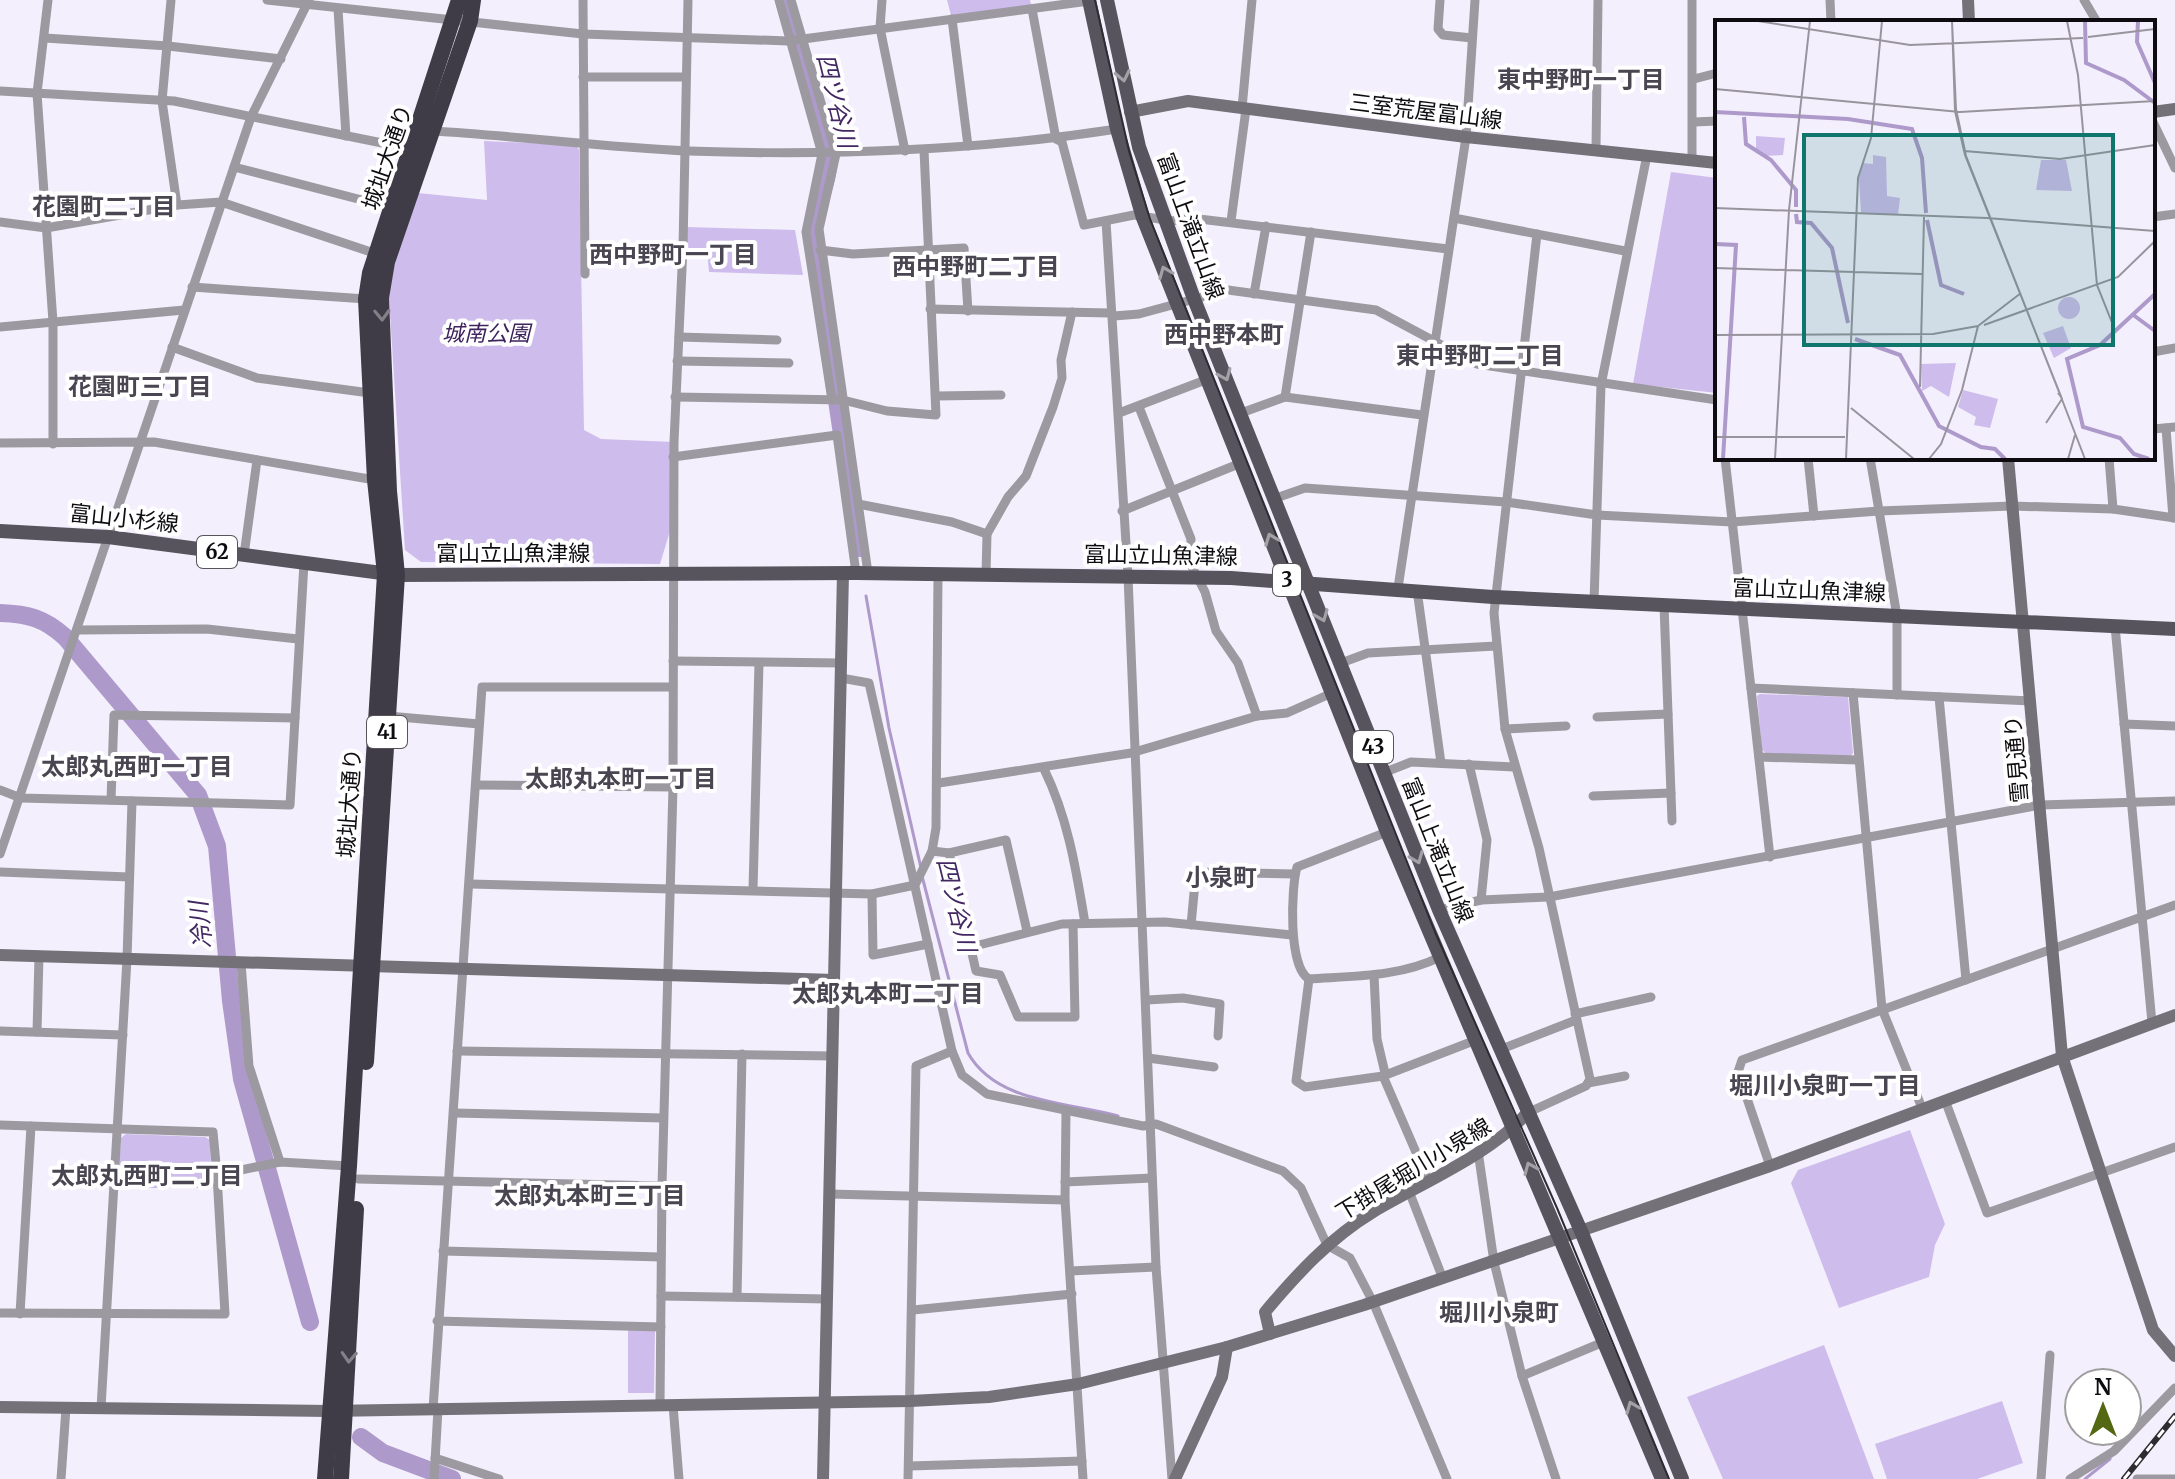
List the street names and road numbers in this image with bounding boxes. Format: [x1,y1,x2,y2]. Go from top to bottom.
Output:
street label: 三室荒屋富山線 [1348,88,1504,134]
street label: 城址大通り [356,100,418,214]
street label: 富山上滝立山線 [1152,149,1230,303]
street label: 富山小杉線 [68,498,180,538]
road number: 62 [197,536,237,568]
street label: 富山立山魚津線 [436,539,590,567]
street label: 富山立山魚津線 [1084,540,1238,570]
road number: 3 [1273,564,1301,596]
street label: 富山立山魚津線 [1732,573,1886,607]
street label: 雪見通り [1998,714,2034,804]
road number: 41 [367,716,407,748]
road number: 43 [1353,731,1393,763]
street label: 城址大通り [331,747,367,859]
street label: 富山上滝立山線 [1396,773,1480,927]
street label: 下掛尾堀川小泉線 [1330,1112,1496,1226]

